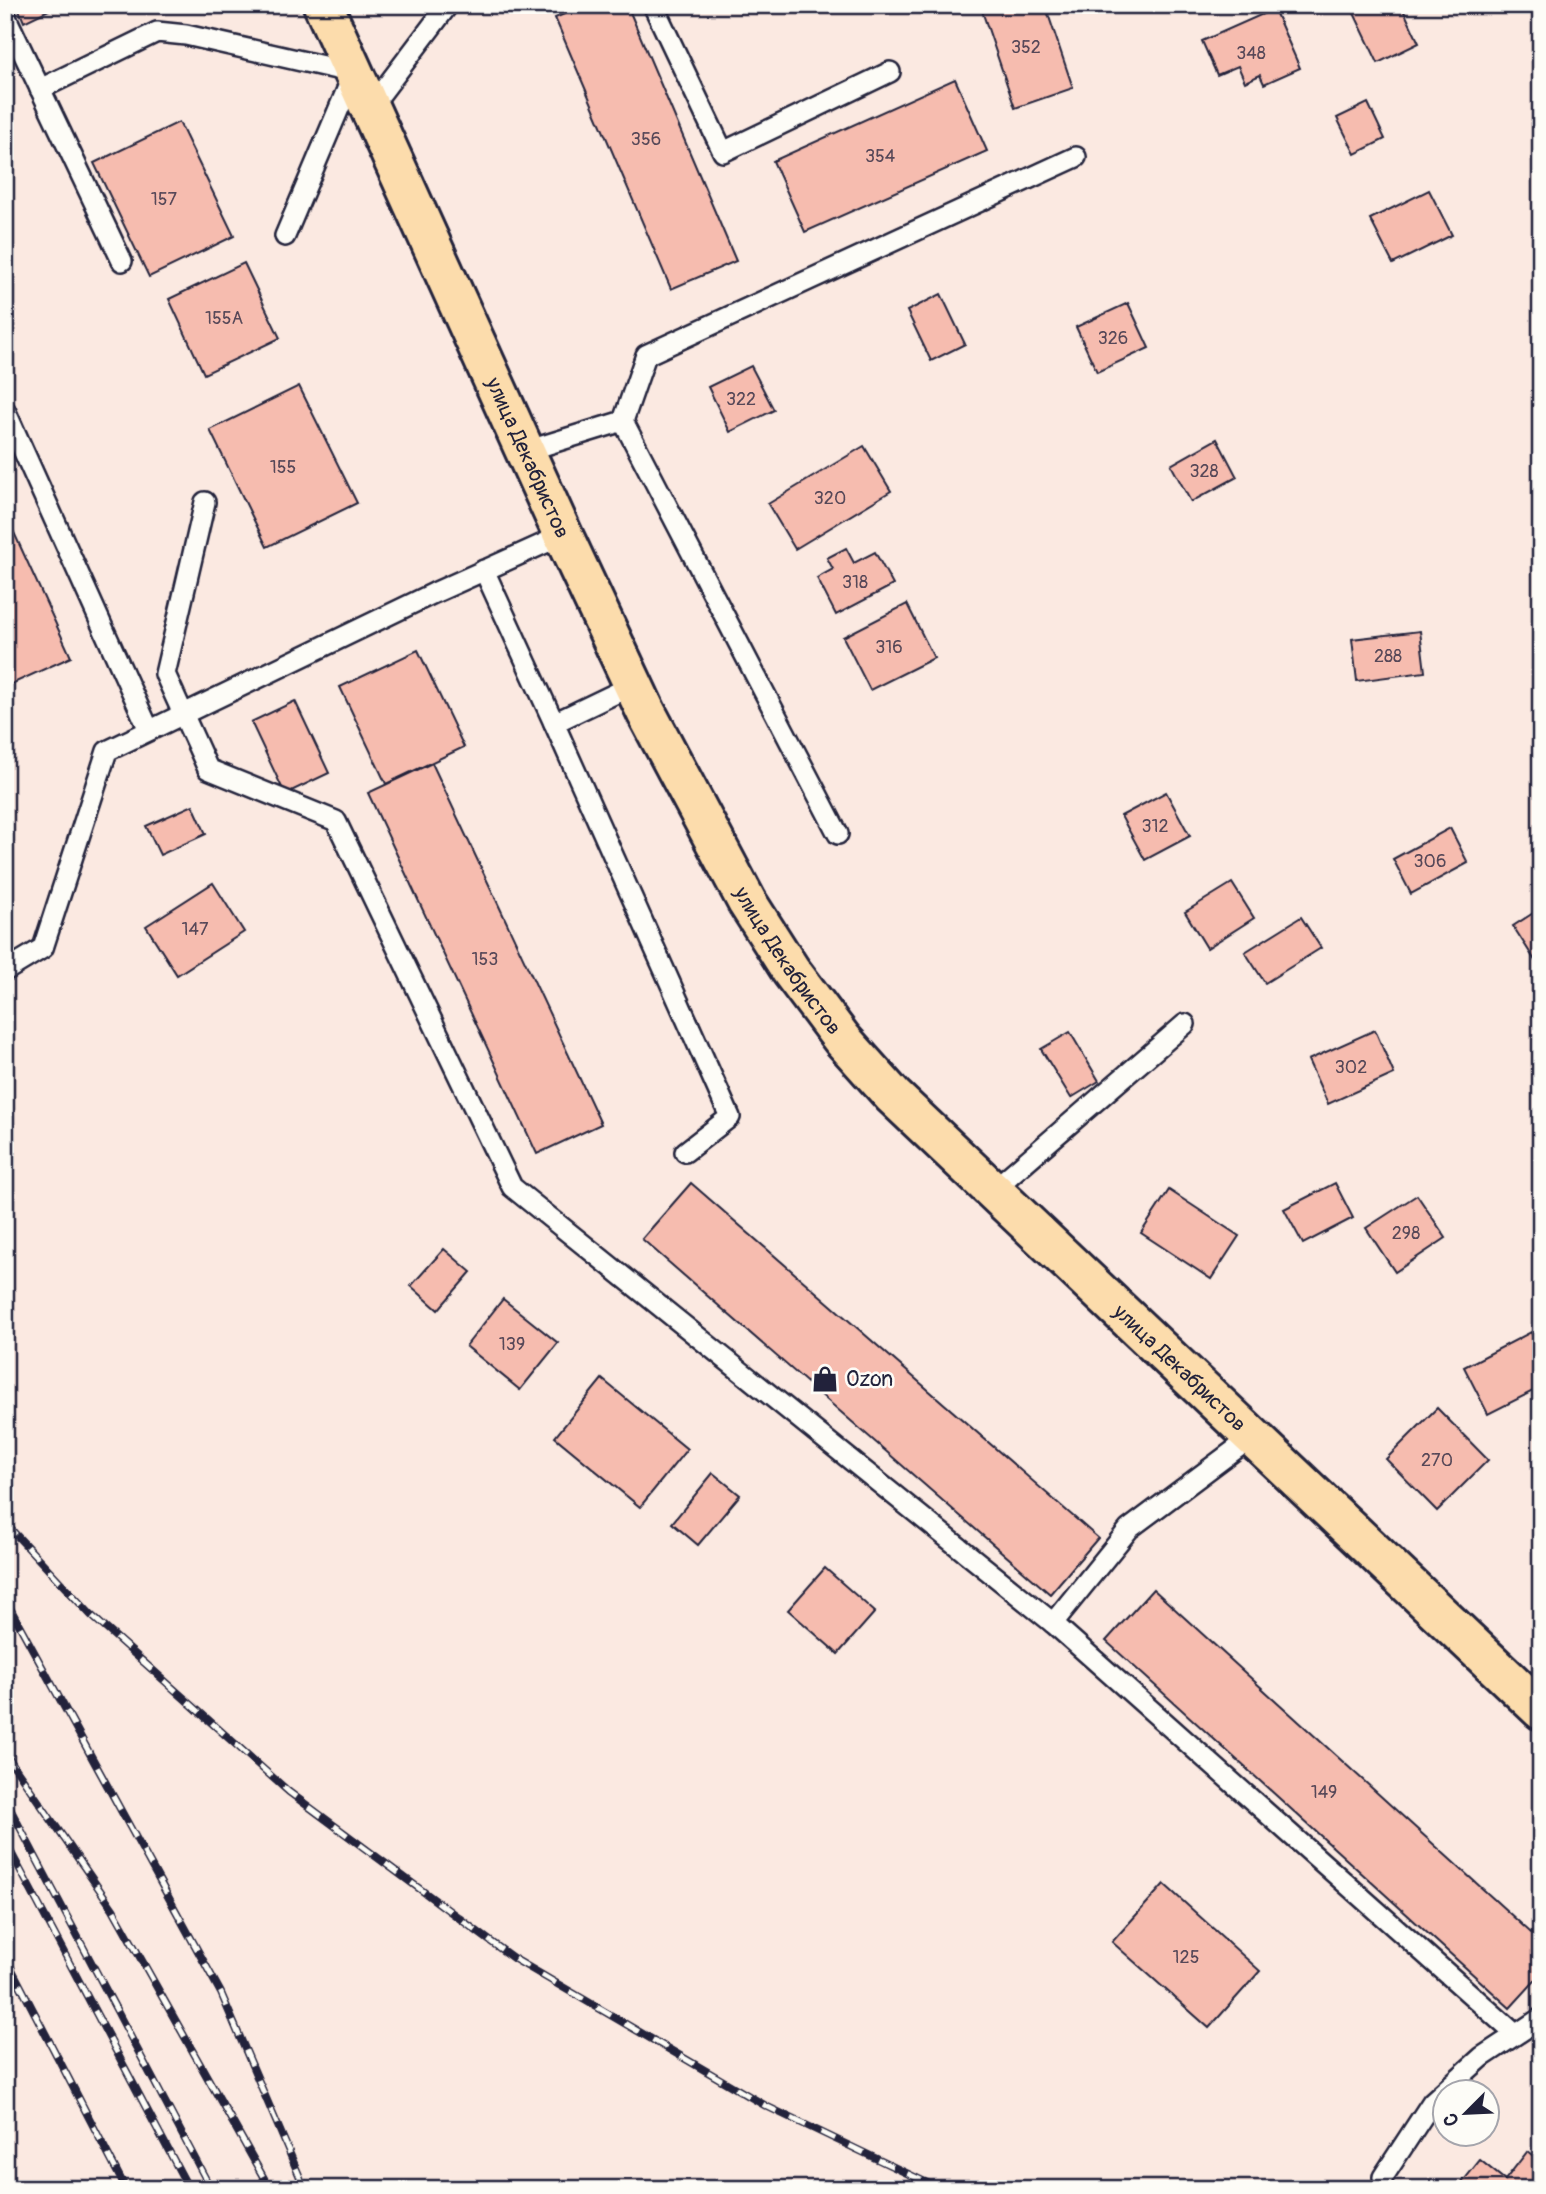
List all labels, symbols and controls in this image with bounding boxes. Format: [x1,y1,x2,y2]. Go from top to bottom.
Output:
house number: 352 [1011,36,1041,59]
house number: 348 [1236,42,1266,65]
house number: 356 [631,128,661,151]
house number: 354 [865,145,896,168]
house number: 157 [151,188,178,211]
house number: 155А [205,307,243,330]
house number: 326 [1098,327,1128,350]
street label: улица Декабристов [480,372,576,542]
house number: 322 [726,388,756,411]
house number: 155 [270,456,296,479]
house number: 328 [1189,460,1219,483]
house number: 320 [814,487,846,510]
house number: 318 [842,571,868,594]
house number: 316 [875,636,903,659]
house number: 288 [1374,645,1402,668]
house number: 312 [1141,815,1169,838]
house number: 306 [1414,850,1446,873]
street label: улица Декабристов [727,881,848,1040]
house number: 147 [182,918,209,941]
house number: 153 [472,948,498,971]
house number: 302 [1335,1056,1367,1079]
house number: 298 [1392,1222,1420,1245]
street label: улица Декабристов [1107,1298,1252,1437]
house number: 139 [499,1333,525,1356]
shop icon: Ozon [810,1364,840,1394]
place label: Ozon [846,1366,893,1393]
house number: 270 [1421,1449,1453,1472]
house number: 149 [1311,1781,1337,1804]
house number: 125 [1173,1946,1199,1969]
north arrow [1430,2078,1500,2148]
text: С [1438,2109,1465,2130]

